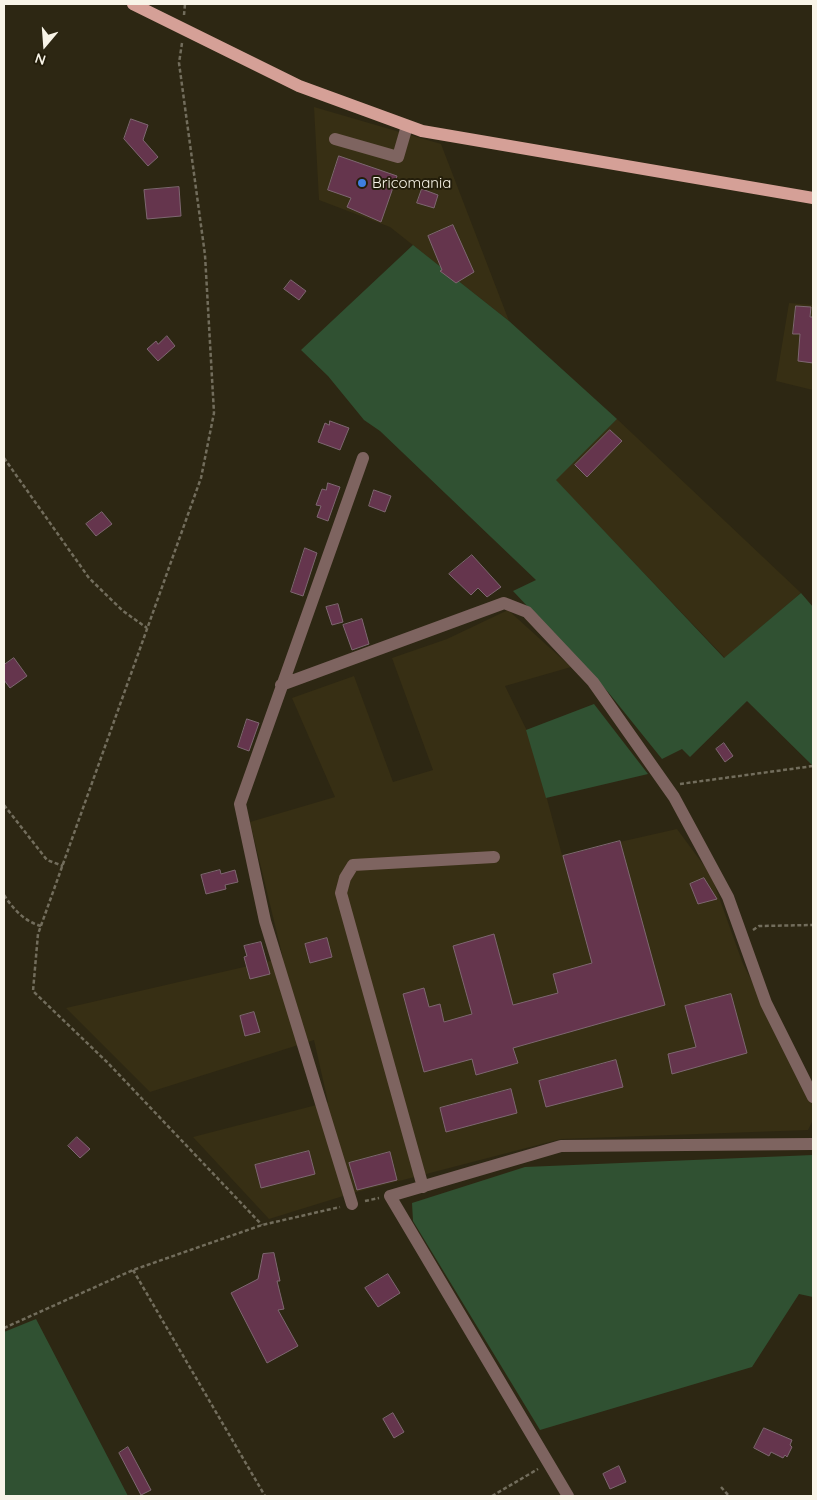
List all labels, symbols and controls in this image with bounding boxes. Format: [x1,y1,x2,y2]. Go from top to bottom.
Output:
north arrow [20,20,70,70]
text: N [33,49,48,69]
place label: Bricomania [372,174,451,192]
marker: Bricomania [356,177,368,189]

